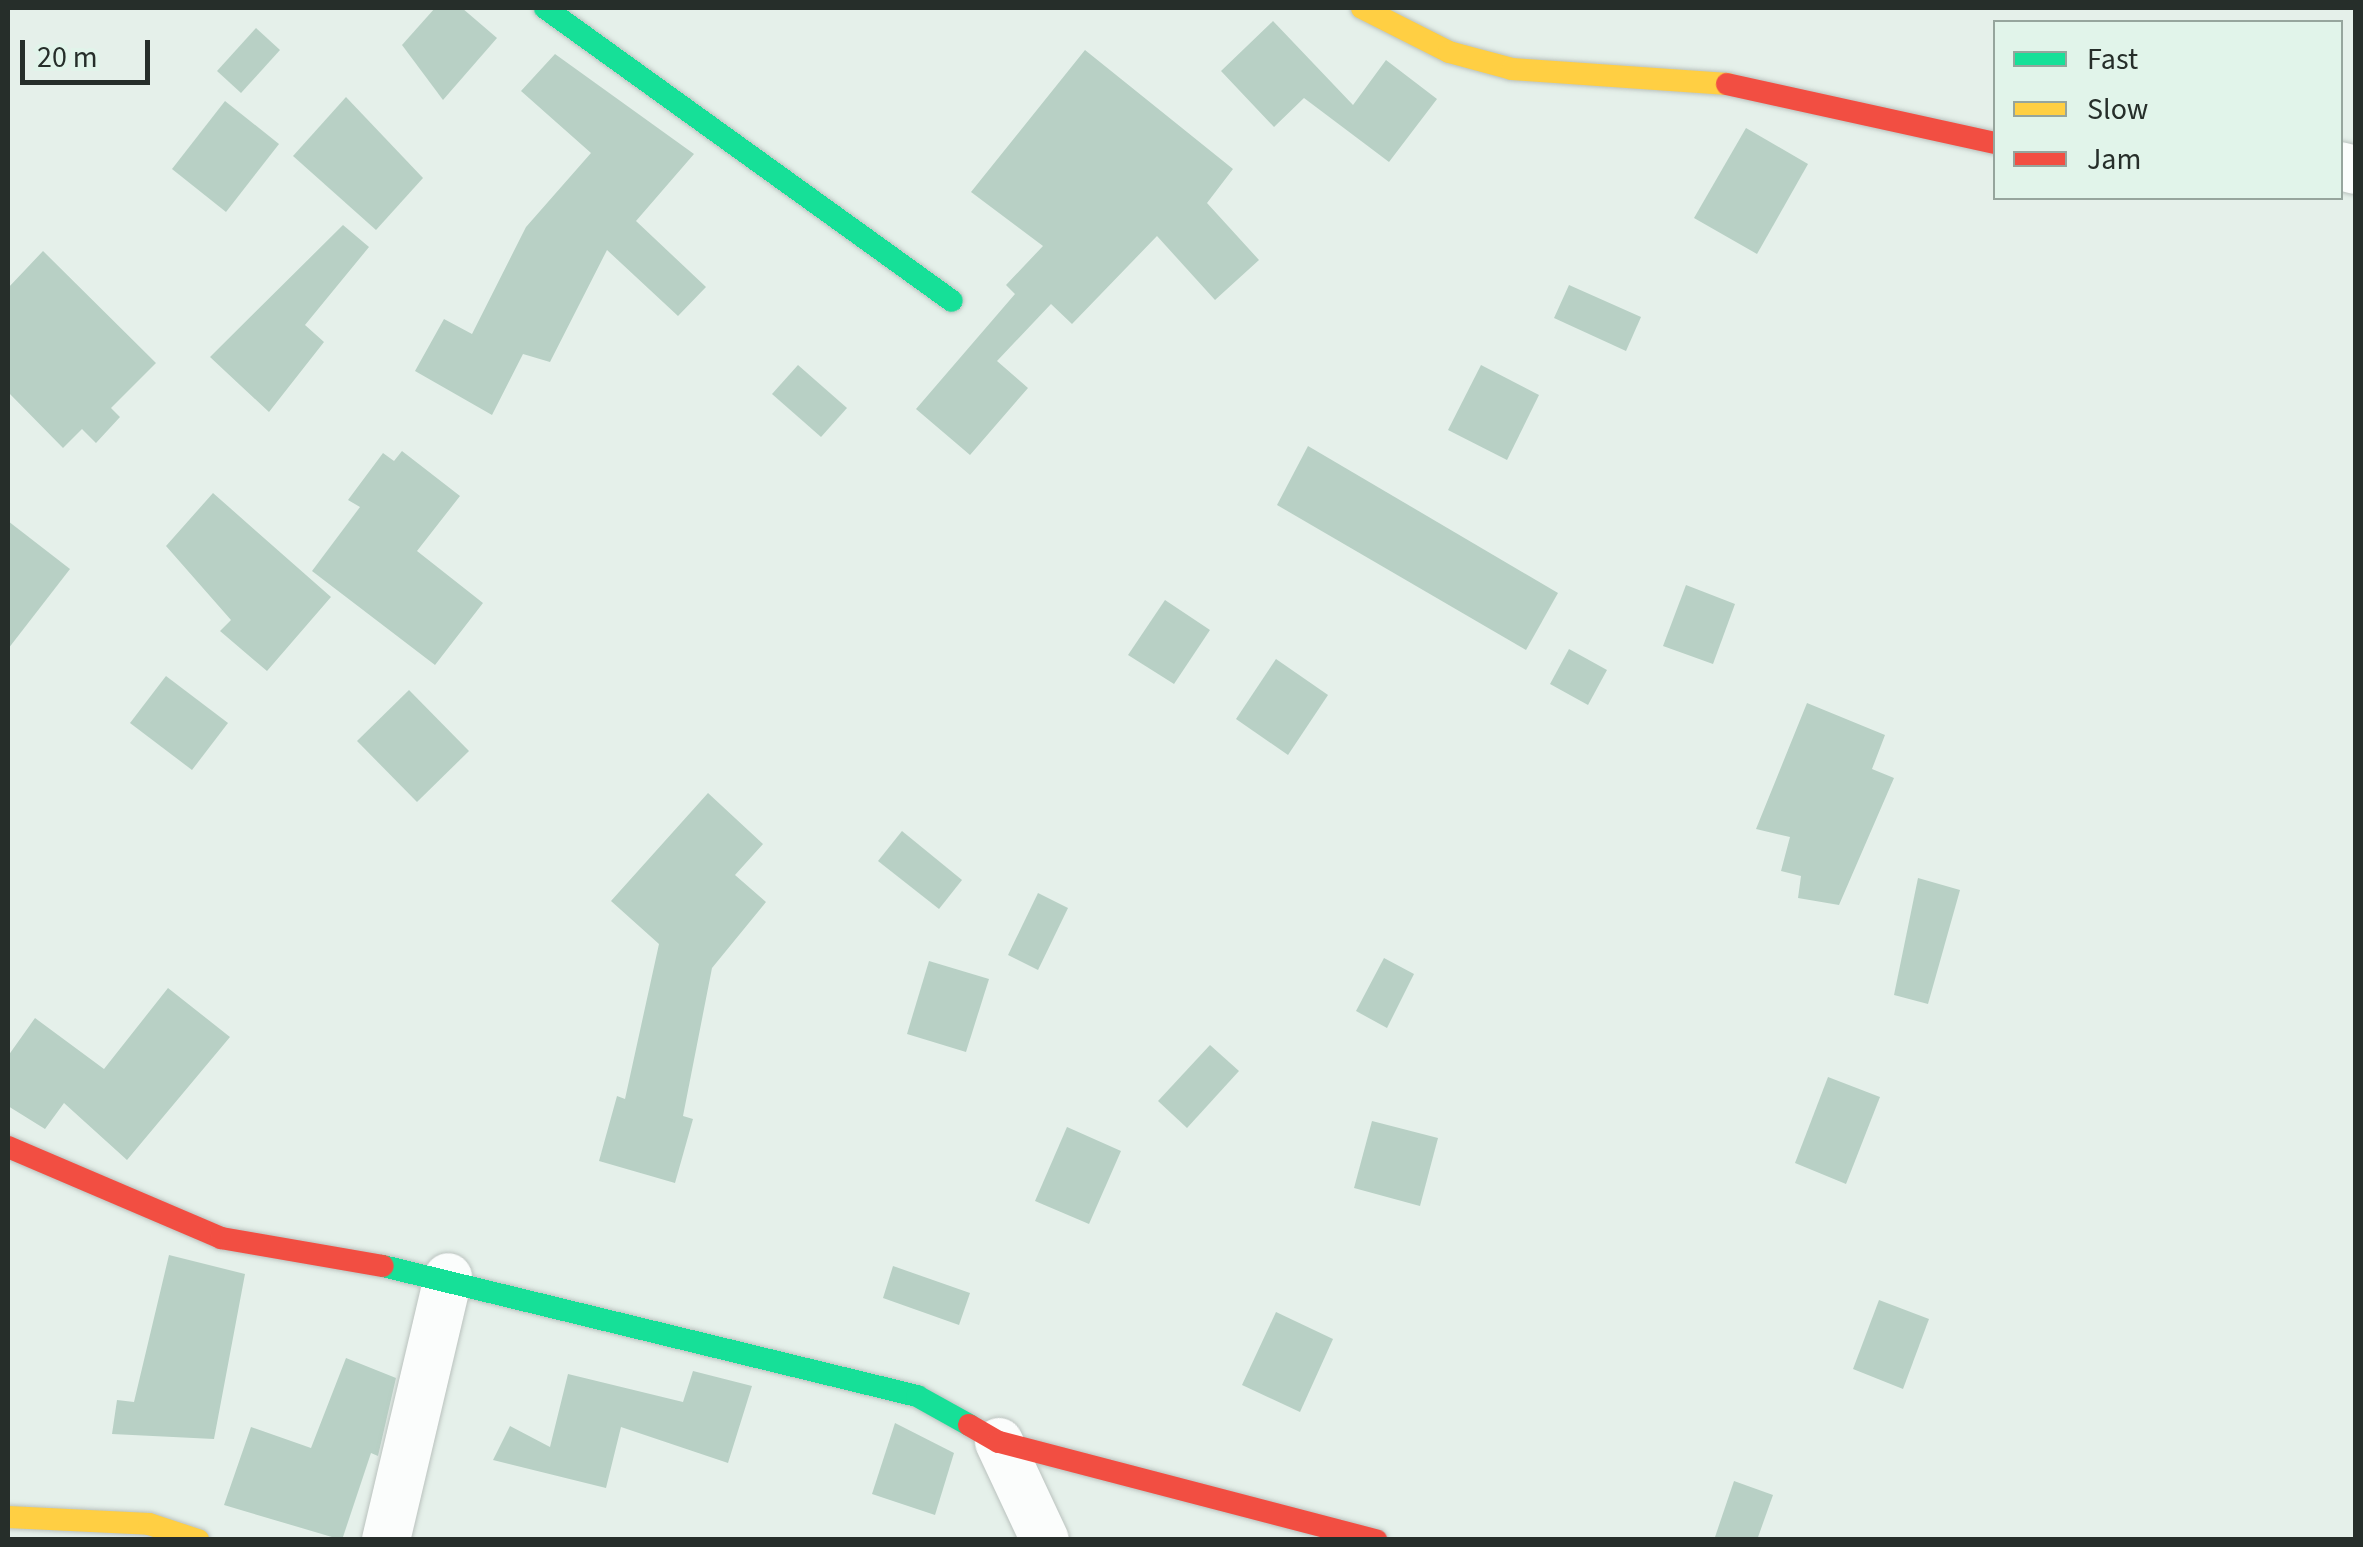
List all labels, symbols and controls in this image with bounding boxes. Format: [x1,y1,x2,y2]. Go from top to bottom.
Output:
scale bar [25,20,155,82]
legend [1993,20,2343,200]
text: 20 m [37,36,98,79]
text: Fast [2087,38,2138,81]
text: Slow [2087,88,2148,131]
text: Jam [2087,138,2141,181]

